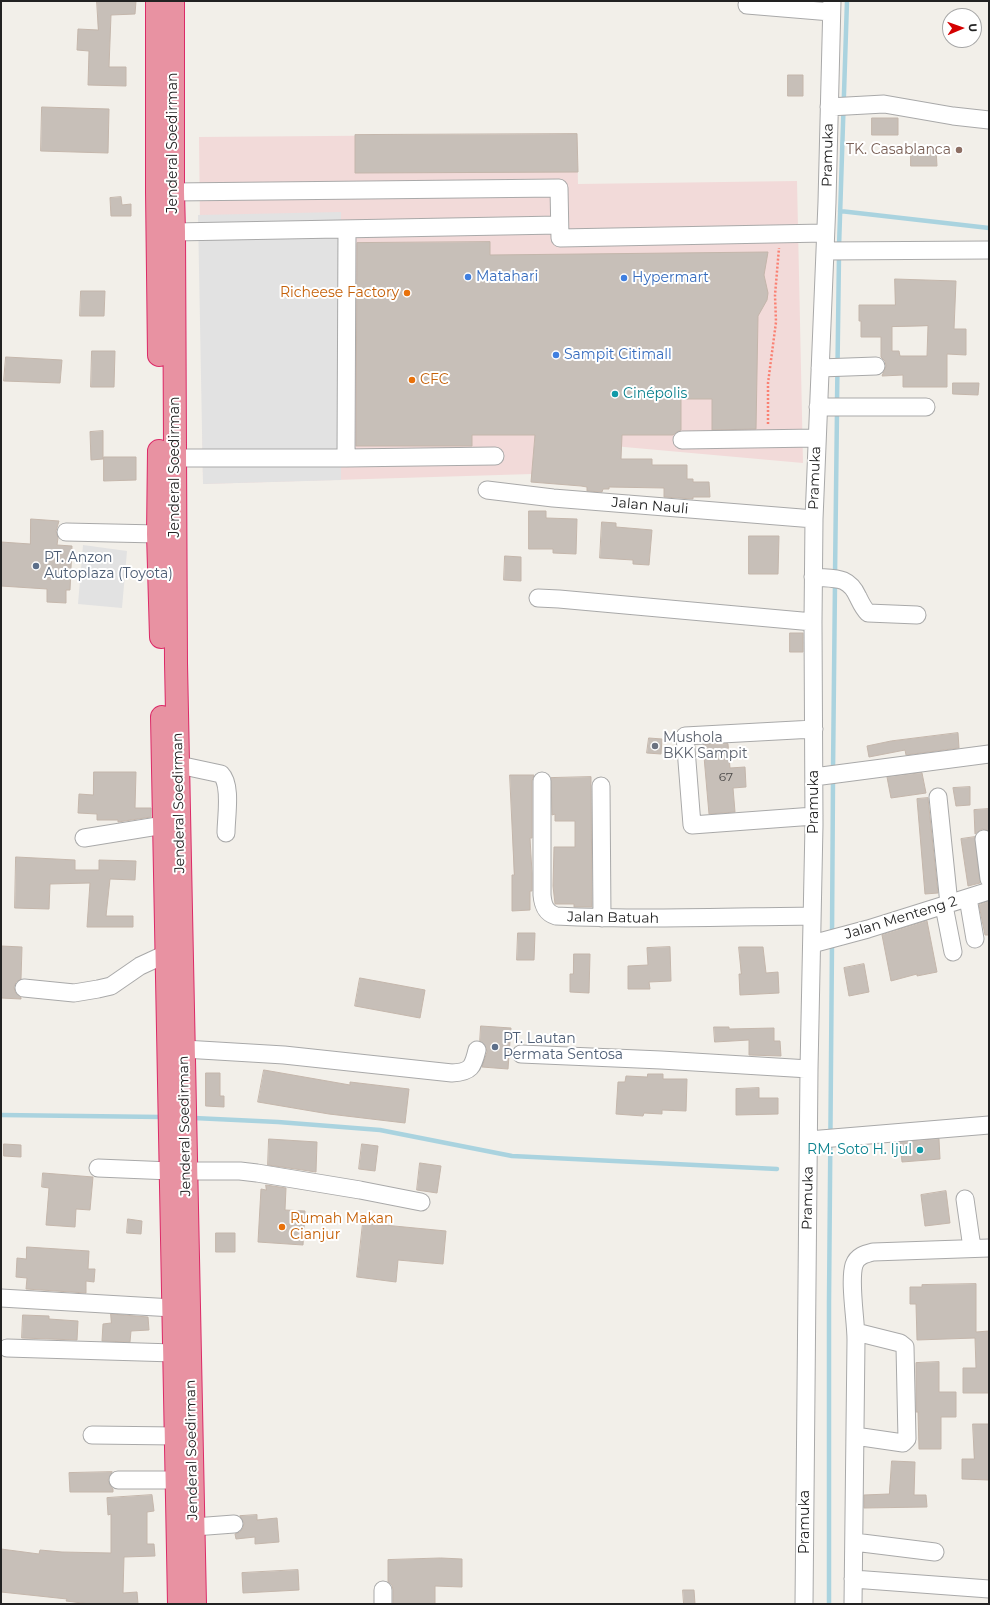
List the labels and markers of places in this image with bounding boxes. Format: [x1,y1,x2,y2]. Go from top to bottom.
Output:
place label: TK. Casablanca [846,142,951,158]
marker: TK. Casablanca [954,145,964,155]
place label: Matahari [476,269,538,285]
place label: Hypermart [632,270,709,286]
marker: Matahari [463,272,473,282]
marker: Hypermart [619,273,629,283]
place label: Richeese Factory [280,285,399,301]
marker: Richeese Factory [402,288,412,298]
place label: Sampit Citimall [564,347,672,363]
marker: Sampit Citimall [551,350,561,360]
place label: CFC [420,372,449,388]
marker: CFC [407,375,417,385]
place label: Cinépolis [623,386,687,402]
marker: Cinépolis [610,389,620,399]
place label: PT. Anzon Autoplaza (Toyota) [44,550,173,582]
marker: PT. Anzon Autoplaza (Toyota) [31,561,41,571]
place label: Mushola BKK Sampit [663,730,748,762]
marker: Mushola BKK Sampit [650,741,660,751]
place label: PT. Lautan Permata Sentosa [503,1031,623,1064]
marker: PT. Lautan Permata Sentosa [490,1042,500,1052]
place label: RM. Soto H. Ijul [807,1142,912,1158]
marker: RM. Soto H. Ijul [915,1145,925,1155]
place label: Rumah Makan Cianjur [290,1211,393,1244]
marker: Rumah Makan Cianjur [277,1222,287,1232]

